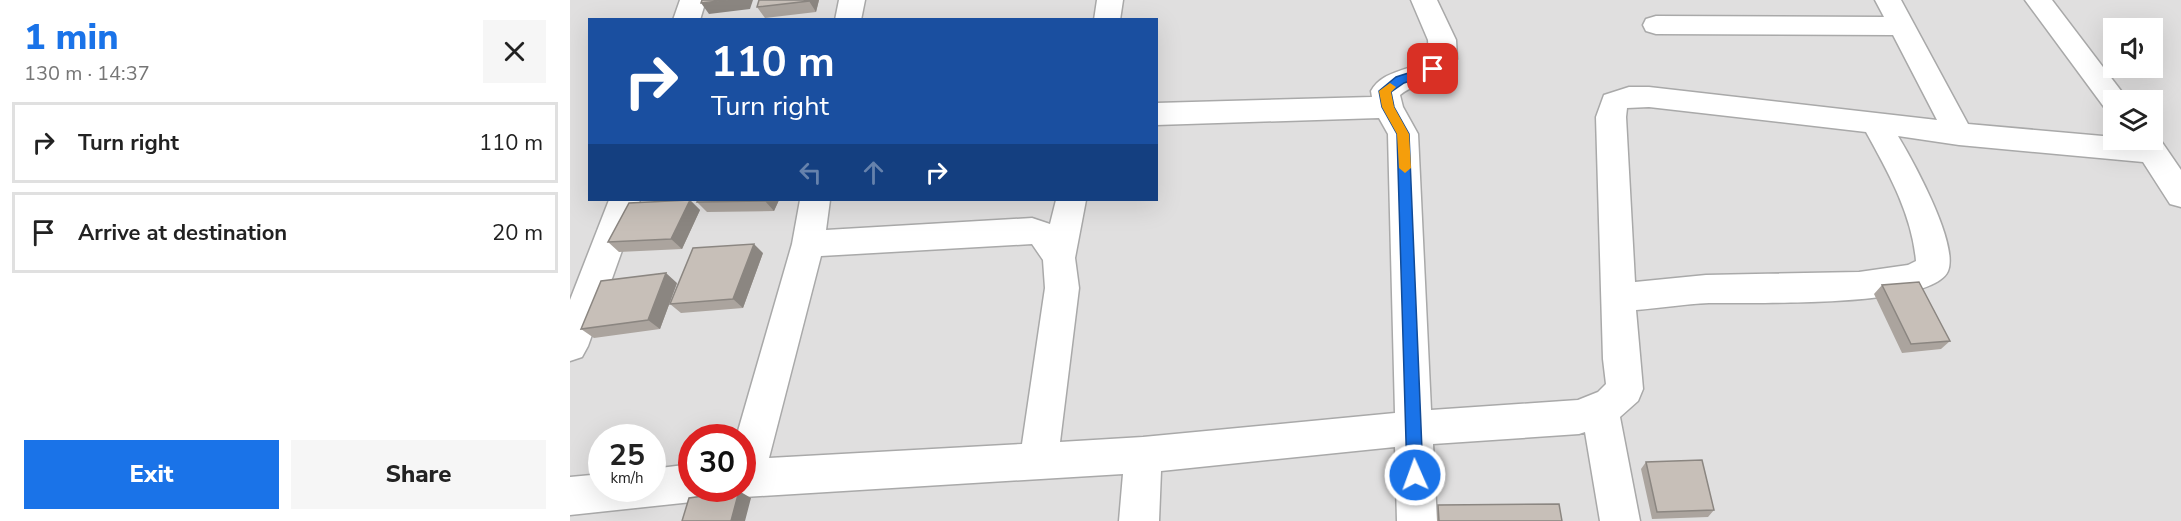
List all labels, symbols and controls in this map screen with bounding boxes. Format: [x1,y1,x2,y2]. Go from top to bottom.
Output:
text: 1 min [24,13,119,62]
map controls [2103,18,2163,150]
button: sound [2103,18,2163,78]
button: close [483,20,546,83]
text: 110 m [711,34,835,91]
icon: right [612,42,690,120]
pin [1407,43,1458,94]
icon: arrive [1416,52,1449,85]
text: 130 m · 14:37 [24,60,150,87]
text: Turn right [711,88,829,125]
button: layers [2103,90,2163,150]
icon: right [27,126,60,159]
text: Turn right [78,128,179,158]
text: 110 m [479,128,543,158]
icon: left [794,156,827,189]
icon: ahead [857,156,890,189]
icon: right [920,156,953,189]
icon: arrive [27,216,60,249]
text: Arrive at destination [78,218,287,248]
text: 20 m [492,218,543,248]
speed limit sign: 30 [678,424,756,502]
text: 25 [609,435,645,476]
button: Exit [24,440,279,509]
button: Share [291,440,546,509]
position arrow [1383,443,1447,507]
text: km/h [610,468,644,488]

